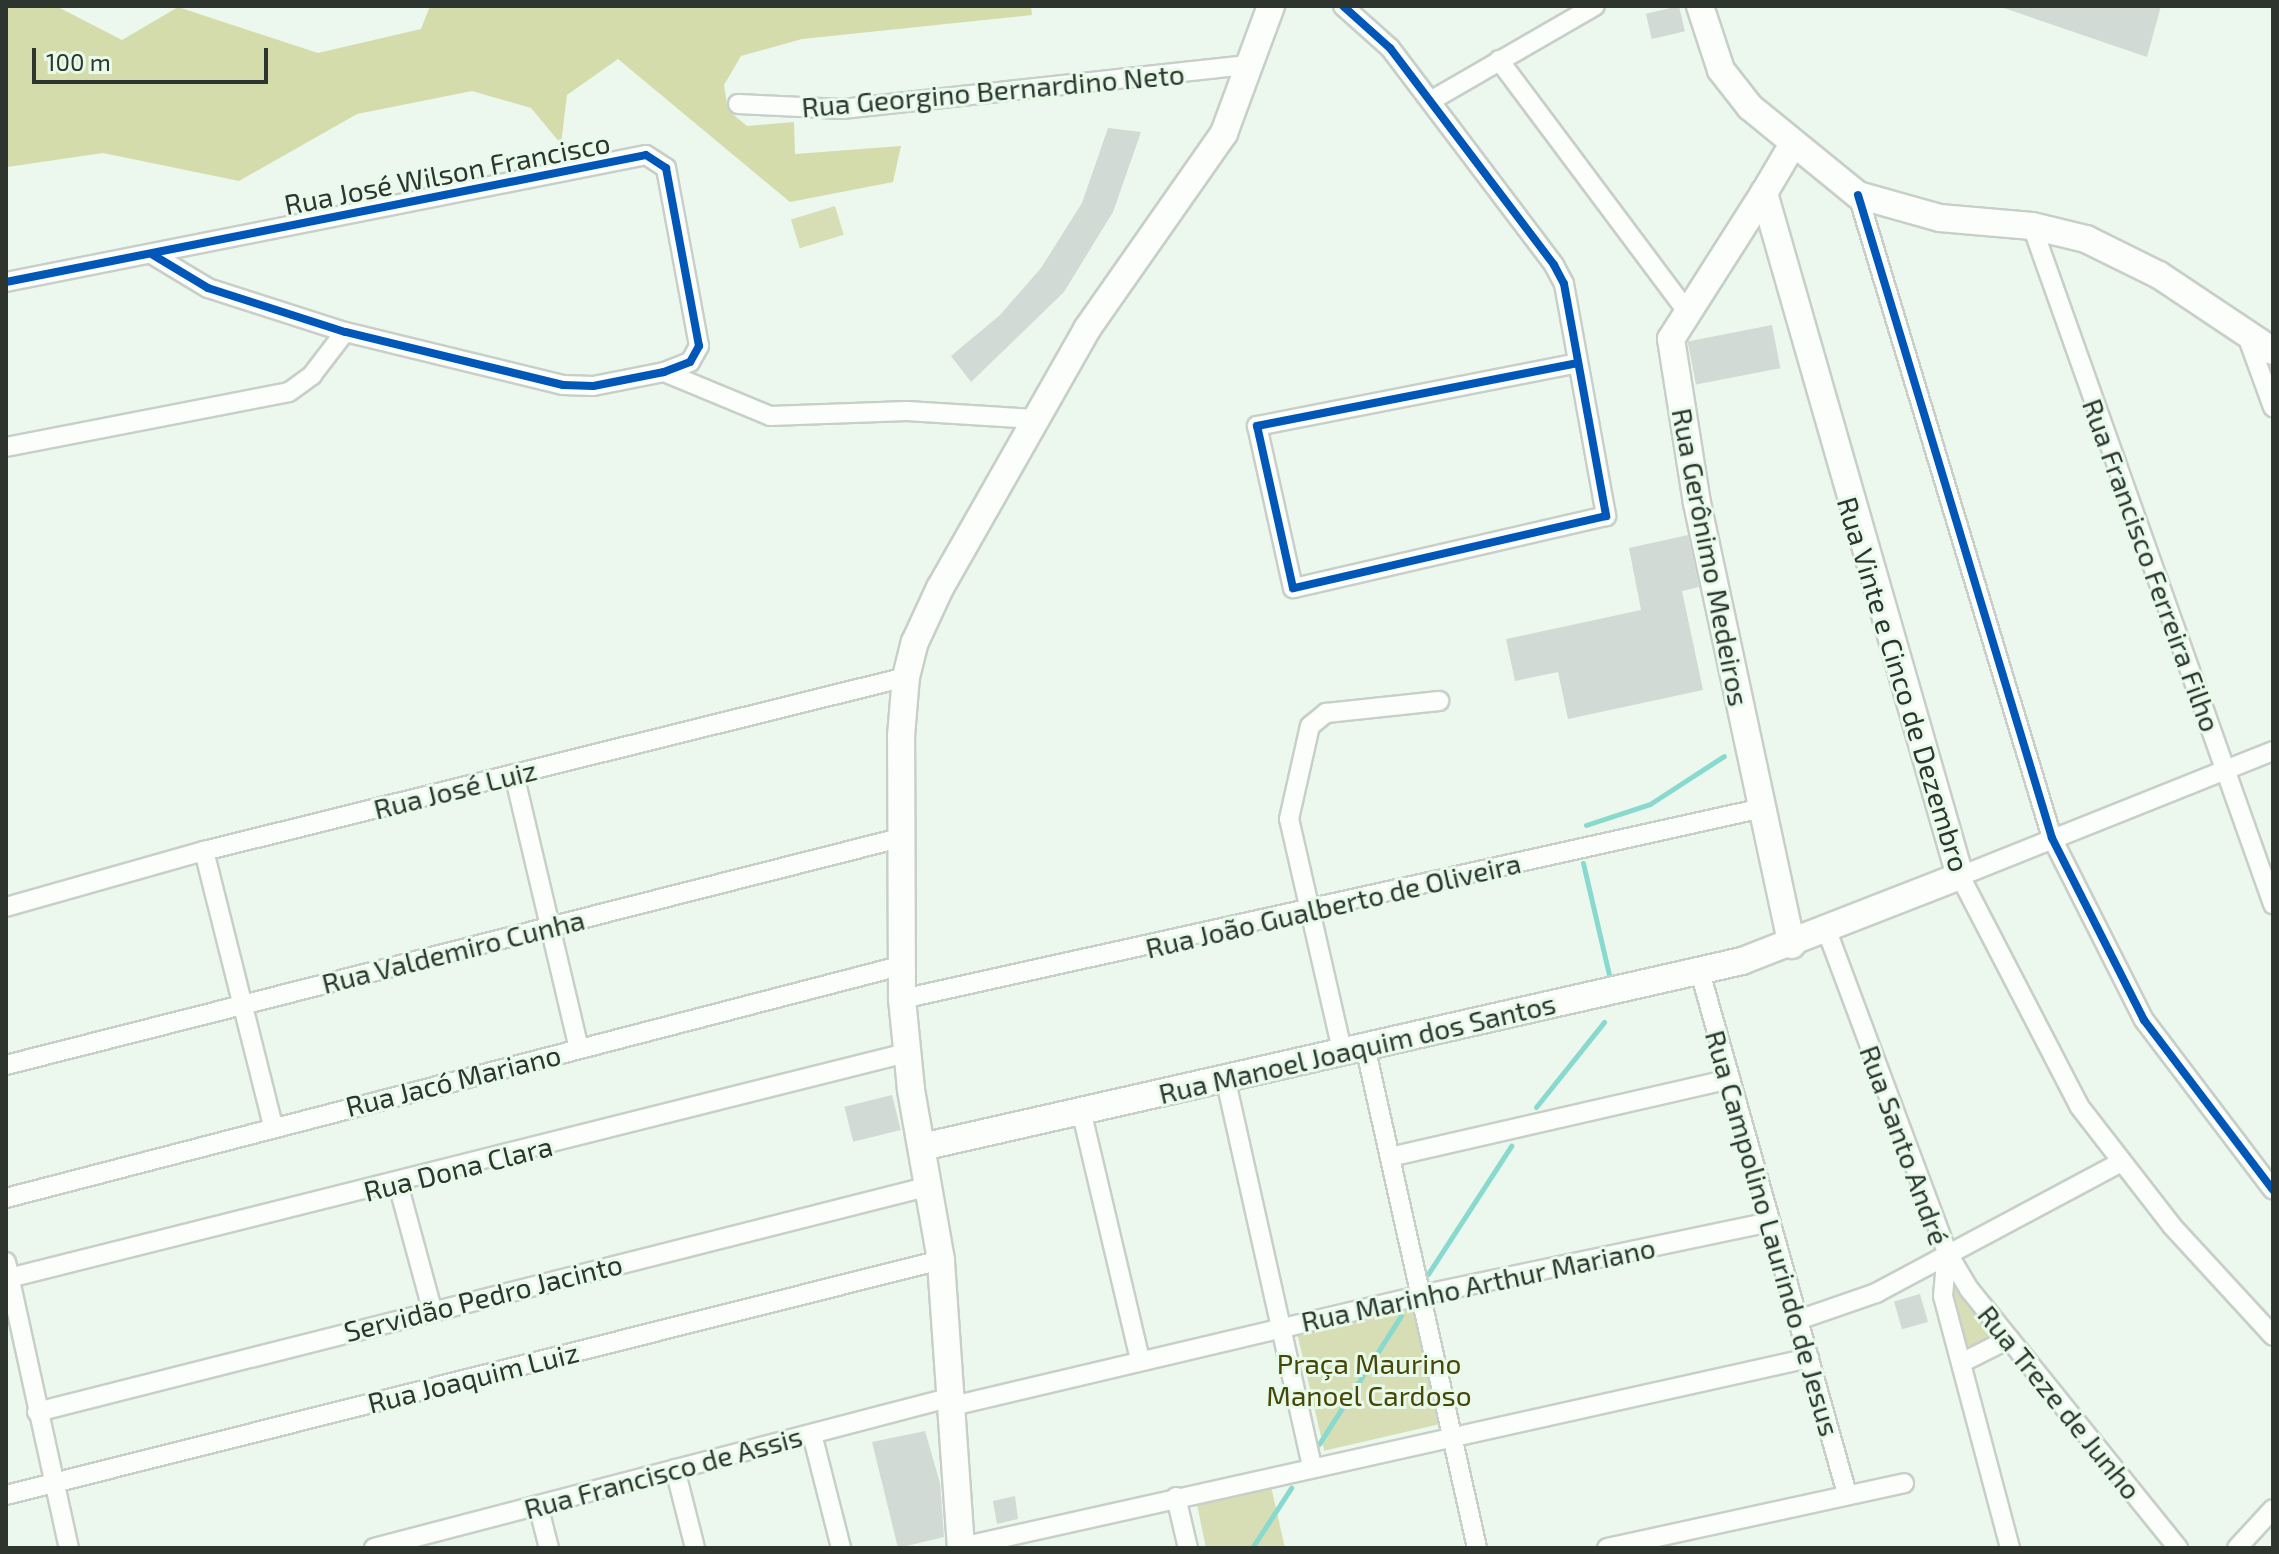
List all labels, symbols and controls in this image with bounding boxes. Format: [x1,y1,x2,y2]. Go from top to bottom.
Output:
scale bar [36,32,272,82]
text: 100 m [46,47,111,76]
street label: Rua Georgino Bernardino Neto [800,57,1186,123]
street label: Rua José Wilson Francisco [281,125,613,221]
street label: Rua Francisco Ferreira Filho [2076,394,2228,736]
street label: Rua Gerônimo Medeiros [1666,405,1756,709]
street label: Rua Vinte e Cinco de Dezembro [1831,492,1977,876]
street label: Rua José Luiz [370,752,540,826]
street label: Rua João Gualberto de Oliveira [1142,845,1524,965]
street label: Rua Valdemiro Cunha [318,902,588,1000]
street label: Rua Manoel Joaquim dos Santos [1155,986,1559,1110]
street label: Rua Campolino Laurindo de Jesus [1699,1026,1847,1440]
street label: Rua Jacó Mariano [342,1037,564,1123]
street label: Rua Santo André [1853,1040,1957,1250]
street label: Rua Dona Clara [360,1128,556,1208]
street label: Rua Marinho Arthur Mariano [1297,1230,1659,1338]
street label: Servidão Pedro Jacinto [340,1246,626,1348]
street label: Rua Treze de Junho [1971,1298,2149,1506]
street label: Rua Joaquim Luiz [364,1334,582,1420]
park label: Praça Maurino Manoel Cardoso [1266,1346,1472,1412]
street label: Rua Francisco de Assis [520,1419,806,1525]

